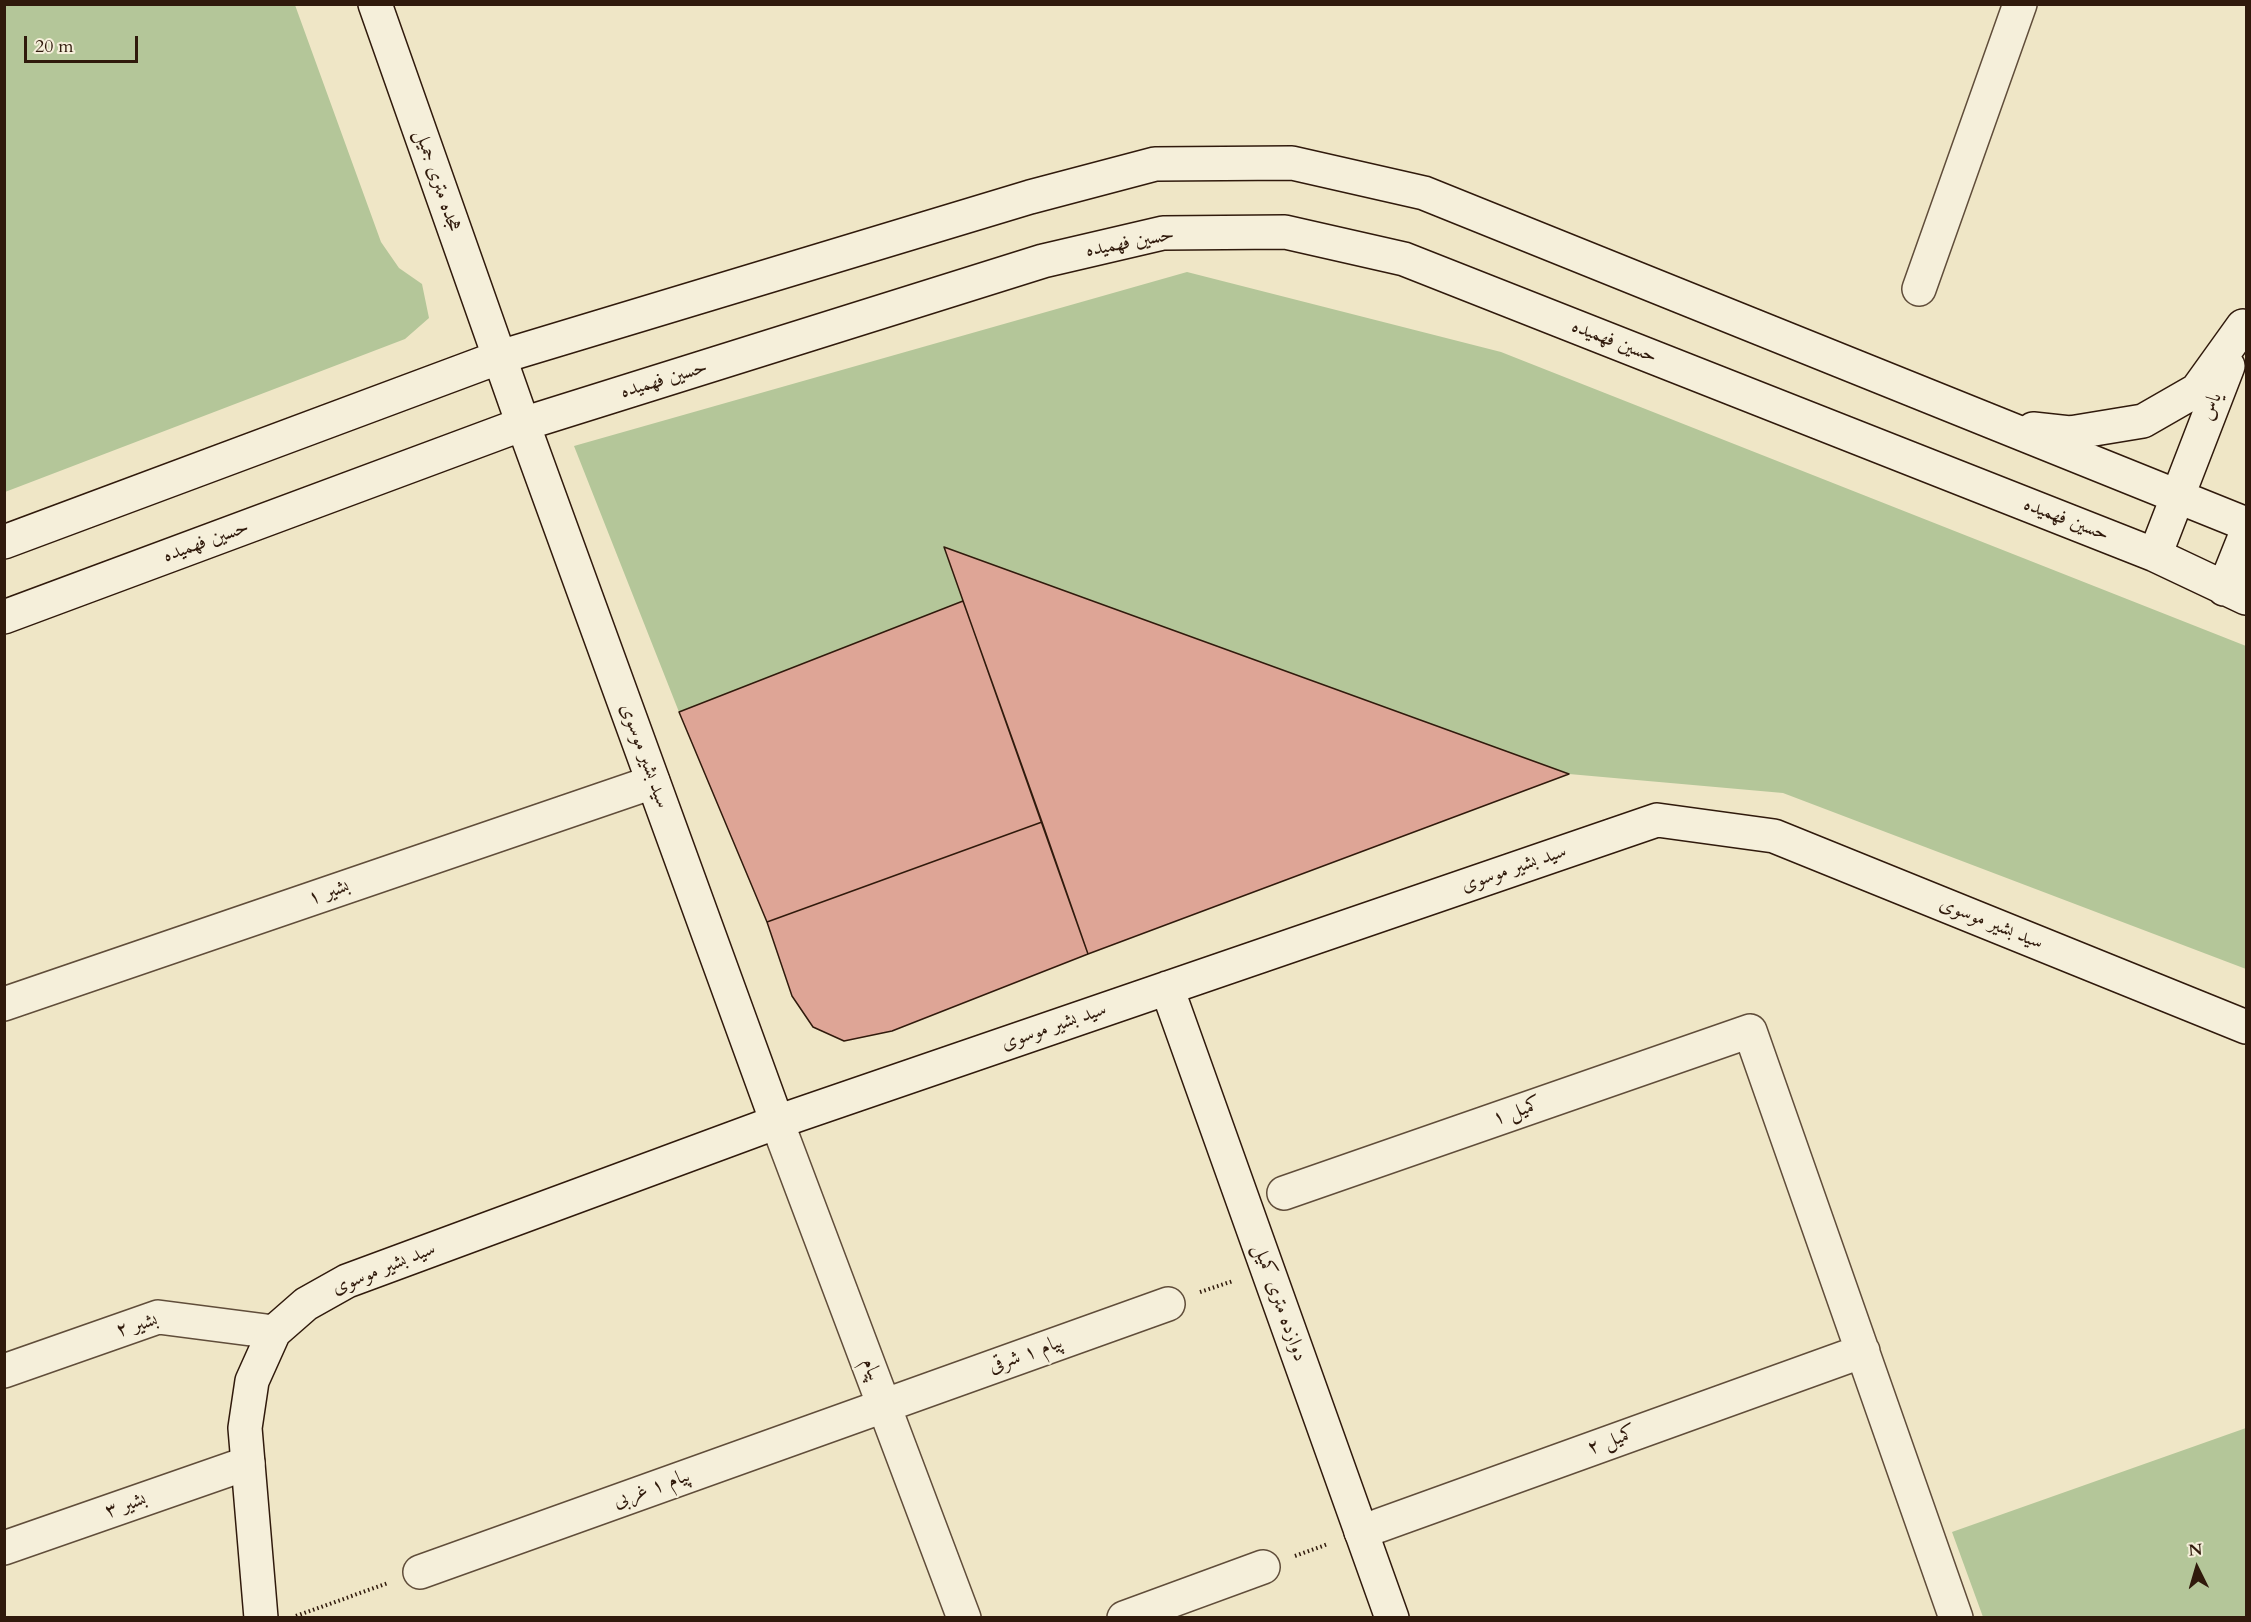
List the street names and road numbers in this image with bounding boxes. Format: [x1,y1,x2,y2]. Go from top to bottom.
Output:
street label: هجده متری جمیل [408,127,466,235]
street label: حسین فهمیده [1084,223,1176,263]
street label: حسین فهمیده [1568,315,1660,369]
street label: حسین فهمیده [618,355,710,405]
street label: یاس [2196,390,2228,424]
street label: حسین فهمیده [2020,493,2112,547]
street label: حسین فهمیده [160,515,252,569]
street label: سید بشیر موسوی [614,700,674,812]
street label: سید بشیر موسوی [1458,840,1570,898]
street label: بشیر ۱ [305,875,353,911]
street label: سید بشیر موسوی [1936,892,2046,956]
street label: سید بشیر موسوی [998,998,1110,1056]
street label: کمیل ۱ [1489,1093,1545,1131]
street label: سید بشیر موسوی [329,1237,439,1301]
street label: دوازده متری کمیل [1247,1241,1311,1365]
street label: بشیر ۲ [113,1309,161,1343]
street label: پیام ۱ شرقی [985,1330,1067,1380]
street label: پیام [856,1355,886,1385]
street label: کمیل ۲ [1584,1421,1640,1461]
street label: پیام ۱ غربی [610,1464,694,1514]
street label: بشیر ۳ [102,1488,150,1524]

